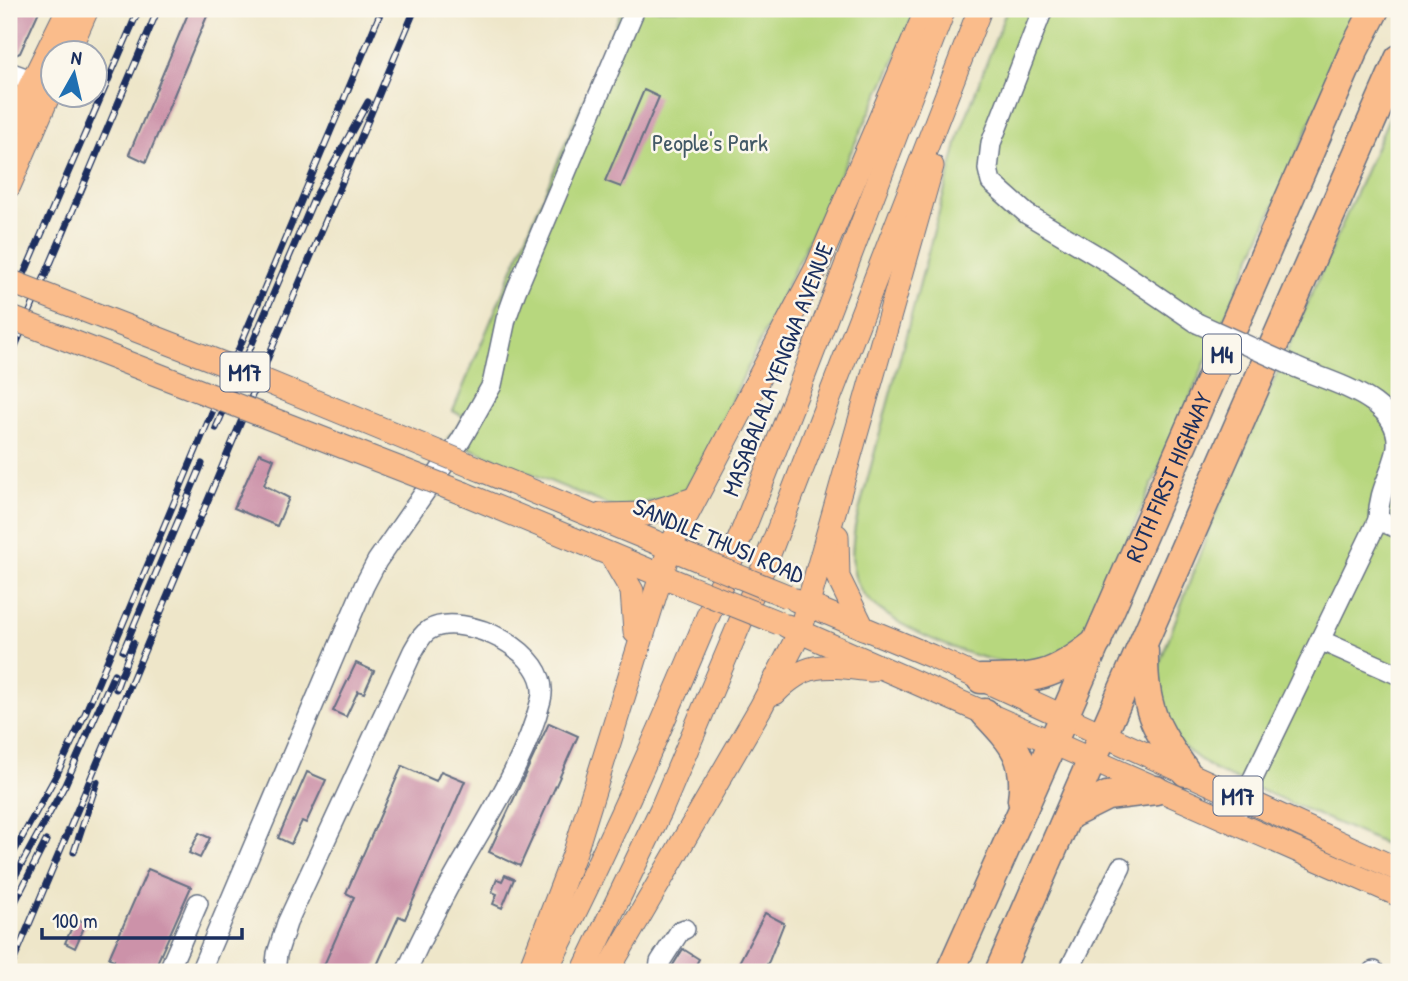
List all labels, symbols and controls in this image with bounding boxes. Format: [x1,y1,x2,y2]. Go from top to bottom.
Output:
north arrow [38,38,108,108]
text: N [70,44,83,71]
park label: People's Park [652,126,768,158]
street label: MASABALALA YENGWA AVENUE [714,237,840,500]
road number: M4 [1203,334,1241,374]
road number: M17 [220,352,270,392]
street label: RUTH FIRST HIGHWAY [1117,387,1219,567]
street label: SANDILE THUSI ROAD [629,490,810,591]
road number: M17 [1214,776,1262,816]
scale bar [42,897,242,941]
text: 100 m [52,906,98,935]

